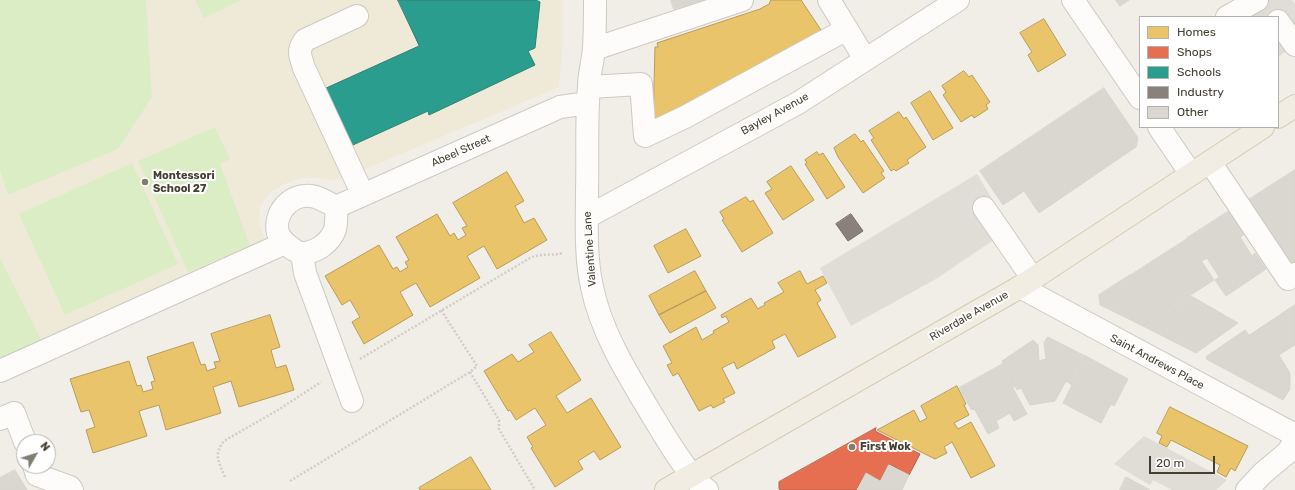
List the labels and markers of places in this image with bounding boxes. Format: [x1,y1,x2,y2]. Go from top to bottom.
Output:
place label: Montessori School 27 [153,169,215,195]
marker: Montessori School 27 [140,177,150,187]
place label: First Wok [860,440,911,454]
marker: First Wok [847,442,857,452]

